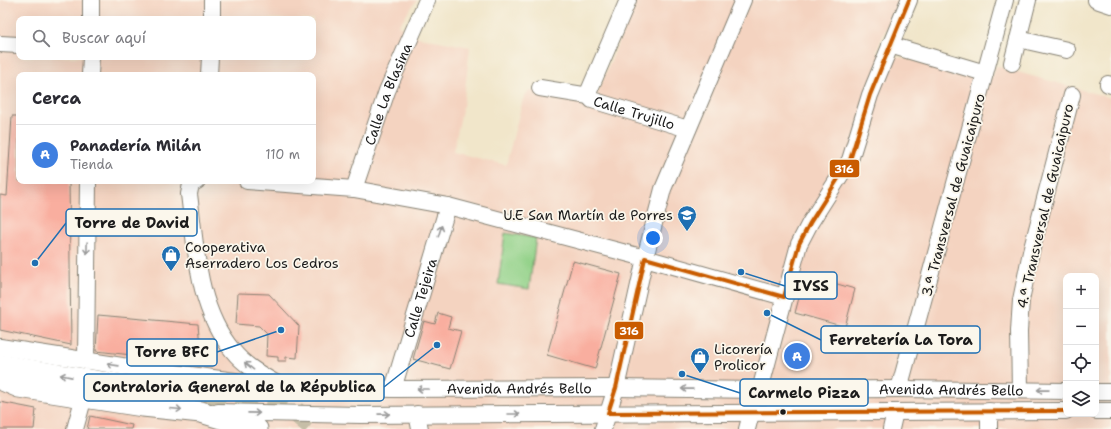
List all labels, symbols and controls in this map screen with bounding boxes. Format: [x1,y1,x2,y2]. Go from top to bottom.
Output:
search box [16,16,316,60]
icon: search [30,27,52,49]
text: Buscar aquí [62,28,146,48]
street label: Calle La Blasina [360,40,416,147]
text: Cerca [32,87,81,109]
street label: 3.ª Transversal de Guaicaipuro [917,91,989,299]
street label: Calle Trujillo [591,92,677,133]
street label: 4.ª Transversal de Guaicaipuro [1013,102,1077,310]
text: Panadería Milán [70,136,201,156]
text: A [40,146,50,163]
text: 110 m [265,146,300,163]
text: Tienda [70,156,113,173]
line badge: 316 [829,159,860,178]
text: 316 [834,162,854,177]
school or university icon: U.E San Martín de Porres [676,204,698,232]
place label: U.E San Martín de Porres [503,206,673,224]
callout: Torre de David [66,209,197,236]
text: Torre de David [74,213,190,233]
one-way arrow [437,225,444,238]
your location [643,228,663,248]
place label: Cooperativa Aserradero Los Cedros [185,238,339,272]
one-way arrow [83,241,91,254]
shop icon: Cooperativa Aserradero Los Cedros [160,244,182,272]
street label: Calle Tejeira [400,256,441,340]
callout: IVSS [785,272,837,299]
map controls [1063,273,1099,417]
button: + [1063,273,1099,309]
text: IVSS [793,276,829,296]
button: − [1063,309,1099,345]
line badge: 316 [614,321,644,340]
text: 316 [619,324,639,339]
callout: Ferretería La Tora [821,326,980,353]
text: Ferretería La Tora [829,330,974,350]
callout: Torre BFC [127,339,217,366]
place label: Licorería Prolicor [714,340,772,374]
pin: A [784,341,810,371]
text: Torre BFC [135,342,209,362]
button: locate [1063,345,1099,381]
shop icon: Licorería Prolicor [689,346,711,374]
one-way arrow [106,361,119,369]
one-way arrow [244,361,255,370]
one-way arrow [60,371,73,379]
callout: Contraloria General de la Républica [84,374,384,401]
text: Contraloria General de la Républica [92,377,377,397]
street label: Avenida Andrés Bello [447,379,592,398]
callout: Carmelo Pizza [740,379,868,406]
street label: Avenida Andrés Bello [879,380,1024,399]
button: layers [1063,381,1099,417]
text: Carmelo Pizza [748,383,861,403]
one-way arrow [417,385,430,393]
one-way arrow [681,385,694,393]
one-way arrow [1037,387,1050,394]
one-way arrow [169,406,182,413]
unlabelled marker [778,407,788,417]
one-way arrow [247,409,260,417]
one-way arrow [507,410,520,418]
one-way arrow [377,411,390,418]

